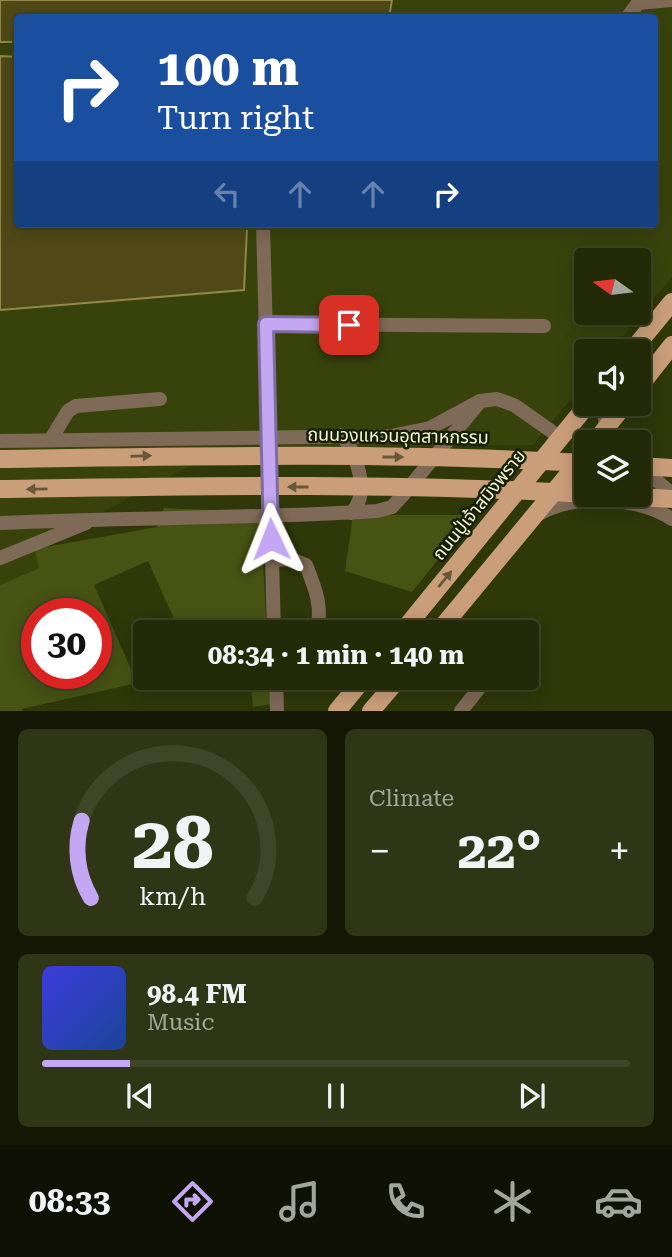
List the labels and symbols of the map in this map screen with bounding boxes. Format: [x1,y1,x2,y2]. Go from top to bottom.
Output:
north arrow [574,248,651,326]
pin [319,295,379,355]
street label: ถนนวงแหวนอุตสาหกรรม [307,423,489,449]
street label: ถนนปู่เจ้าสมิงพราย [428,445,531,565]
one-way arrow [130,450,152,461]
one-way arrow [382,451,404,463]
one-way arrow [286,481,308,493]
one-way arrow [26,483,48,494]
position arrow [234,502,308,576]
one-way arrow [438,570,453,588]
speed limit sign: 30 [21,598,112,689]

